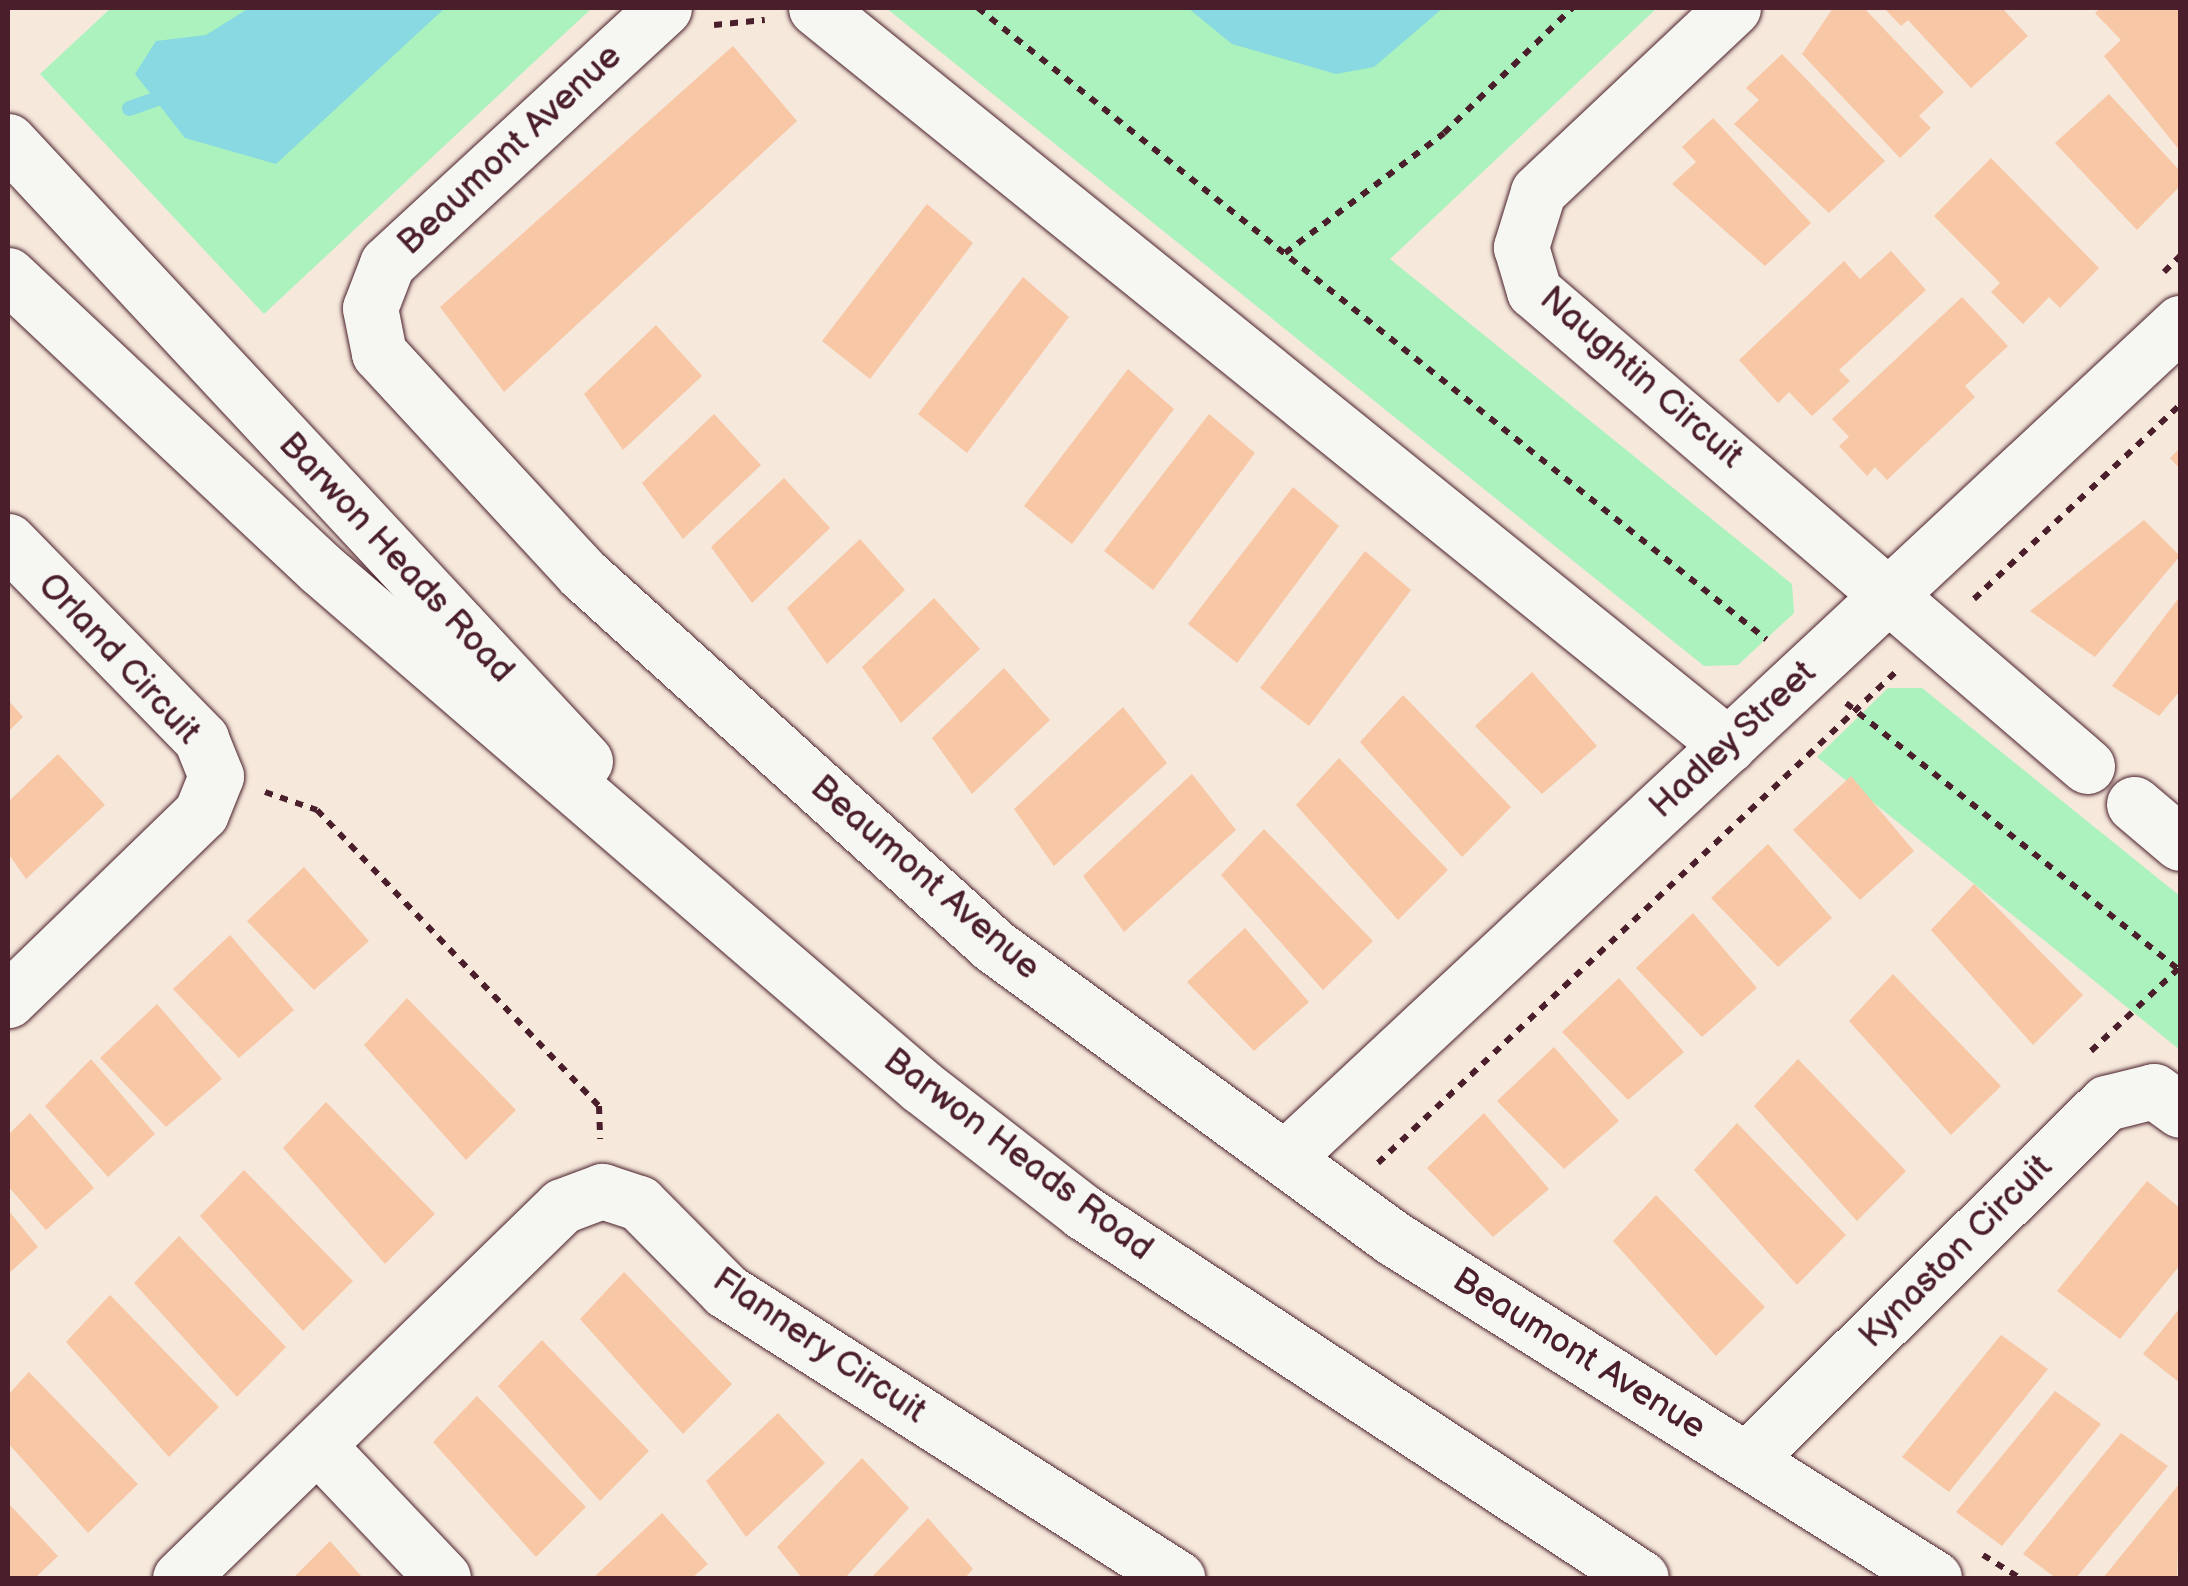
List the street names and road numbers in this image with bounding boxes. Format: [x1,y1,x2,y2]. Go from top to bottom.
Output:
street label: Beaumont Avenue [390,36,630,264]
street label: Naughtin Circuit [1531,278,1751,478]
street label: Barwon Heads Road [269,424,523,692]
street label: Orland Circuit [29,565,209,753]
street label: Hadley Street [1640,651,1826,829]
street label: Beaumont Avenue [802,767,1048,989]
street label: Barwon Heads Road [875,1040,1161,1270]
street label: Kynaston Circuit [1851,1147,2061,1357]
street label: Flannery Circuit [704,1259,934,1433]
street label: Beaumont Avenue [1445,1259,1713,1449]

